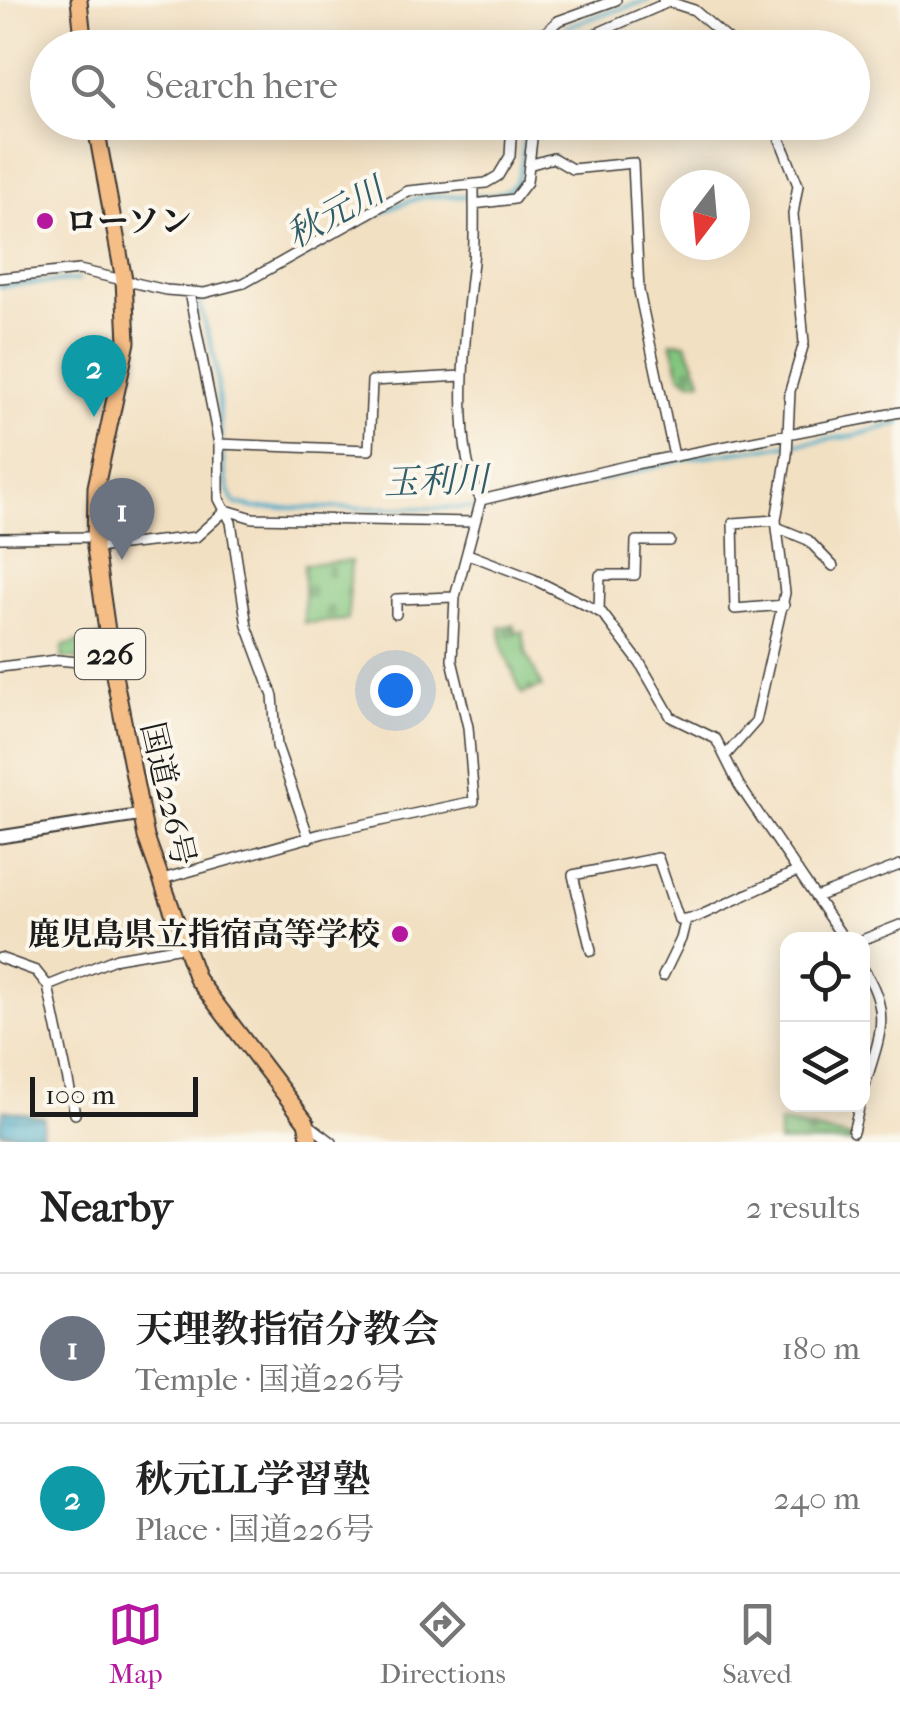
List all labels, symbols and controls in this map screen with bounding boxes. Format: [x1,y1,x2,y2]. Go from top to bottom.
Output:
search box [30,30,870,140]
icon: search [65,58,120,113]
text: Search here [145,63,338,108]
water label: 秋元川 [279,168,394,256]
north arrow [660,170,750,260]
place label: ローソン [65,203,192,240]
marker: ローソン [34,210,56,232]
pin: 2 [62,334,126,417]
water label: 玉利川 [383,459,493,503]
pin: 1 [90,478,154,560]
road number: 226 [75,629,145,679]
your location [370,665,421,716]
street label: 国道226号 [134,719,202,869]
place label: 鹿児島県立指宿高等学校 [28,916,380,953]
marker: 鹿児島県立指宿高等学校 [389,923,411,945]
map controls [780,932,870,1112]
button: locate [780,932,870,1022]
button: layers [780,1022,870,1112]
scale bar [30,1072,198,1116]
text: 100 m [45,1078,115,1111]
text: Nearby [40,1183,172,1232]
text: 2 results [746,1189,860,1226]
text: 天理教指宿分教会 [135,1307,439,1352]
text: 1 [67,1330,78,1367]
text: 180 m [781,1330,860,1367]
text: Temple · 国道226号 [135,1361,404,1398]
text: 秋元LL学習塾 [135,1457,371,1502]
text: 2 [64,1480,81,1517]
text: 240 m [774,1480,860,1517]
text: Place · 国道226号 [135,1511,374,1548]
tab: Map [108,1597,163,1690]
tab: Directions [380,1597,506,1690]
tab: Saved [722,1597,792,1690]

